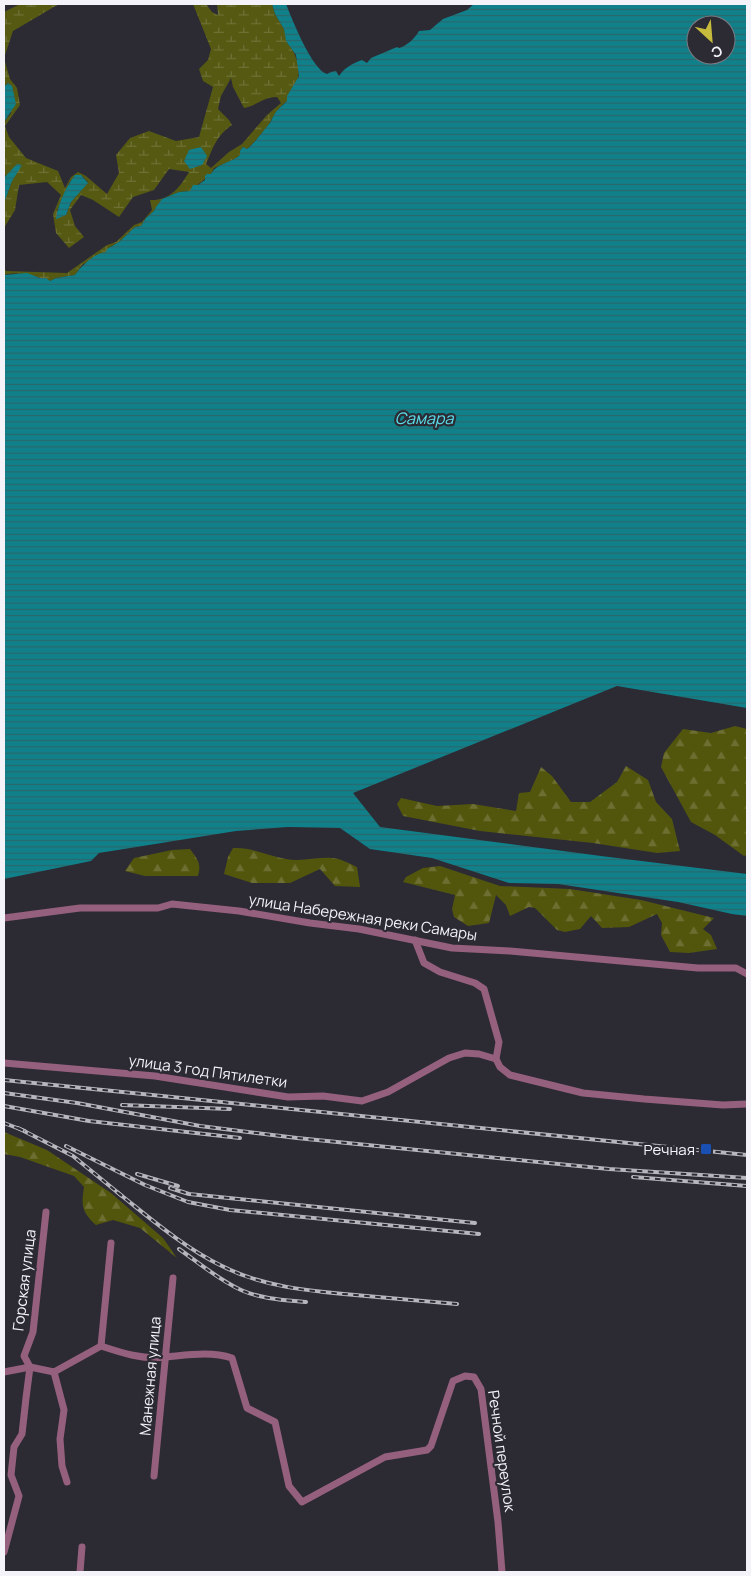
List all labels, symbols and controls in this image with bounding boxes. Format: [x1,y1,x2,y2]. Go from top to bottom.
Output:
north arrow [686,15,736,65]
text: С [708,41,726,63]
water label: Самара [395,407,454,429]
street label: улица Набережная реки Самары [247,889,479,945]
street label: улица 3 год Пятилетки [127,1049,289,1093]
place label: Речная [644,1139,695,1160]
marker: Речная [699,1142,713,1156]
street label: Горская улица [7,1228,41,1332]
street label: Манежная улица [134,1316,166,1436]
street label: Речной переулок [483,1389,521,1514]

